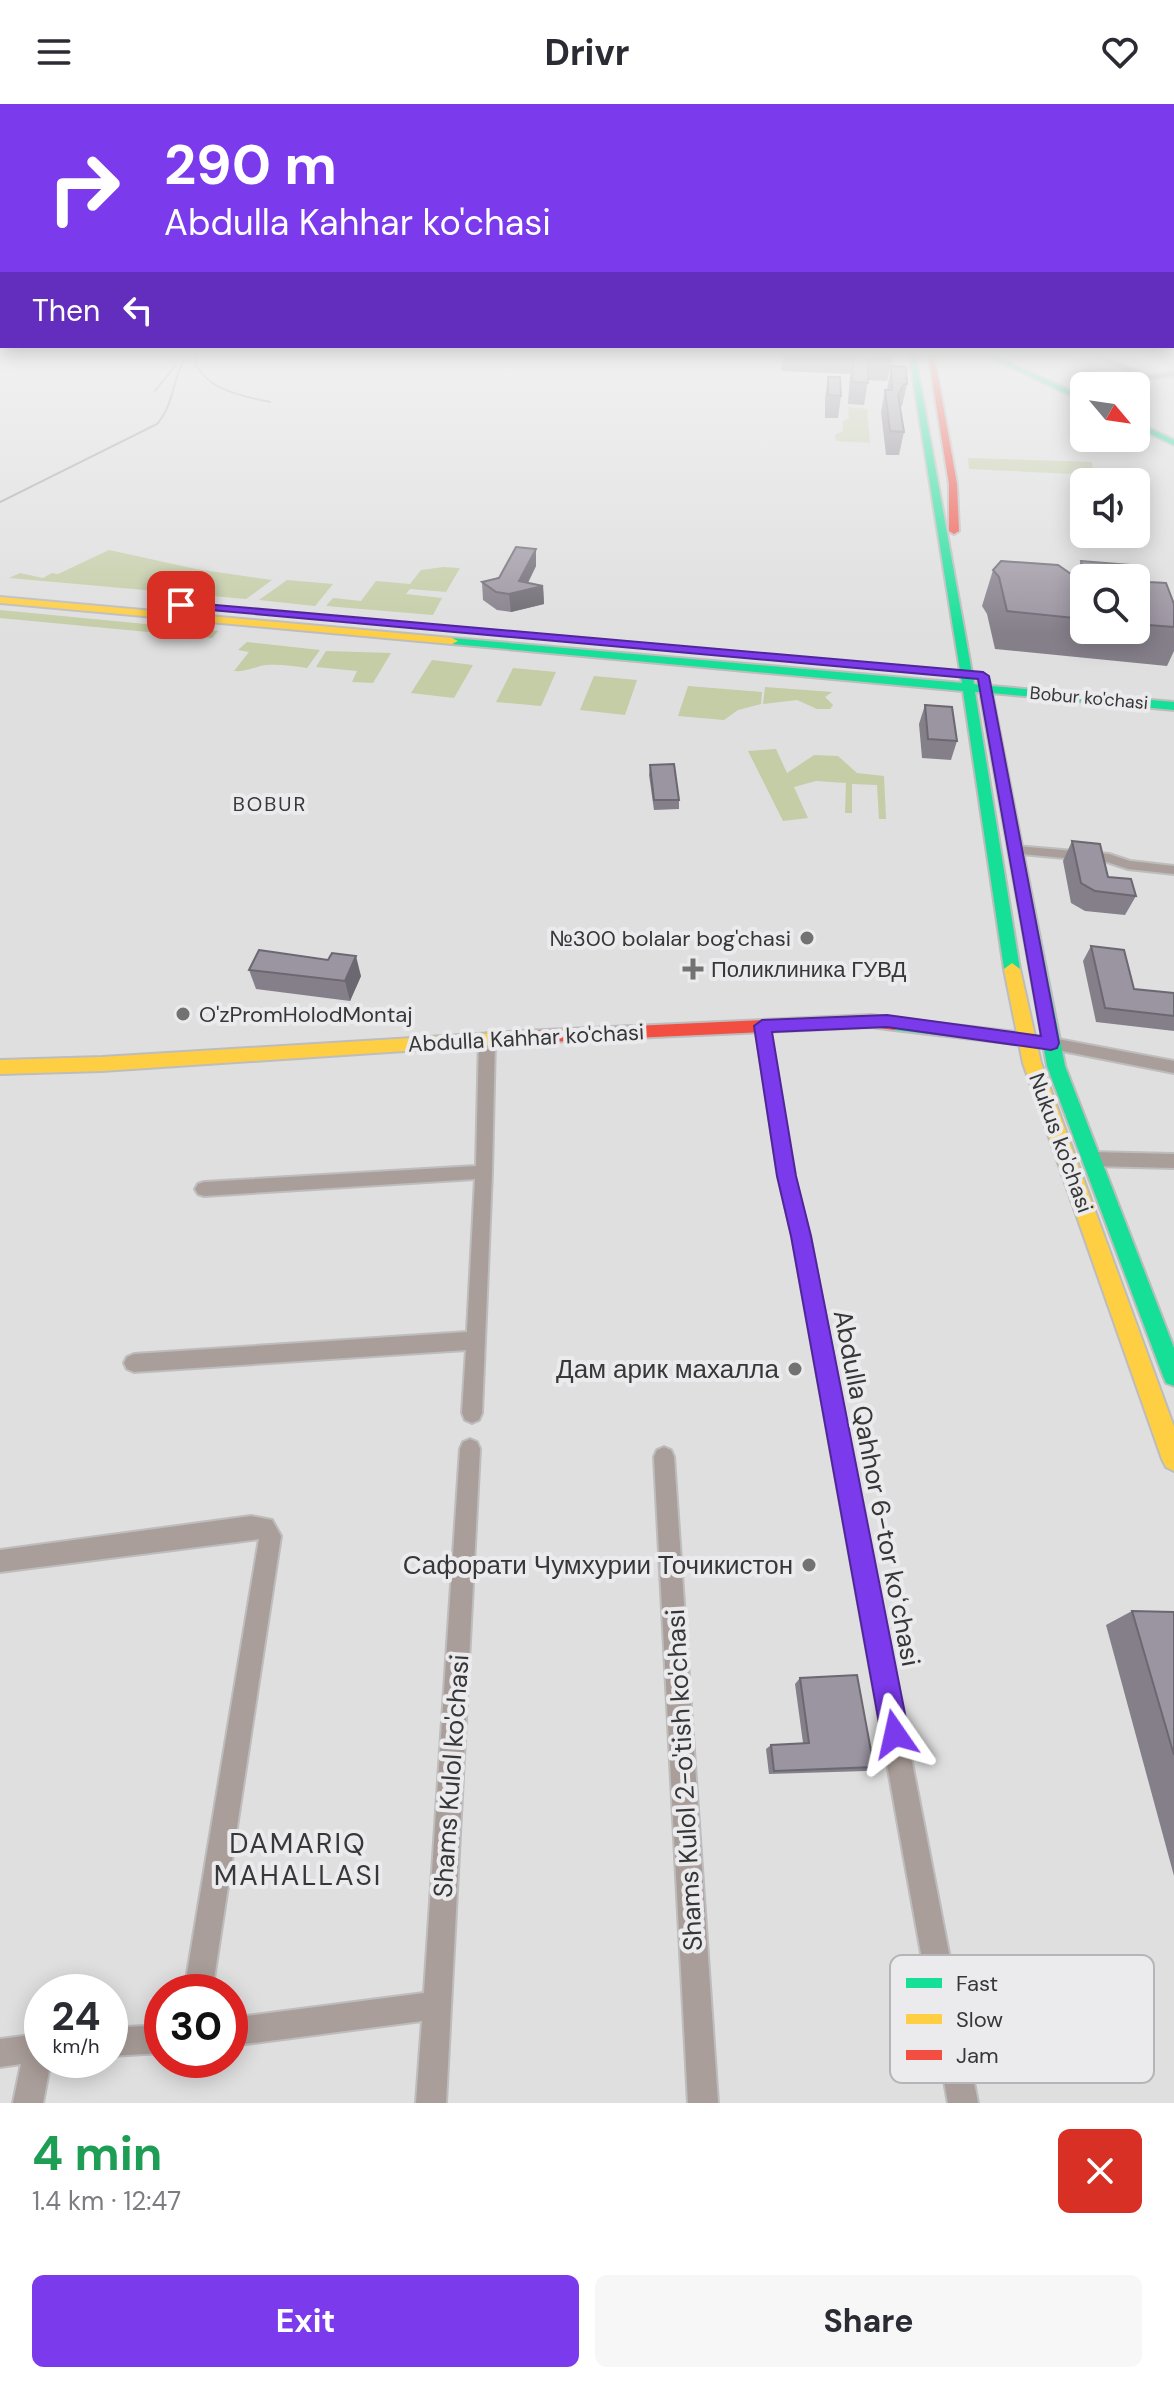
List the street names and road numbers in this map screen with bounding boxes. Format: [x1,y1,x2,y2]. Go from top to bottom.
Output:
street label: Bobur ko'chasi [1029,681,1149,715]
street label: Abdulla Kahhar ko'chasi [407,1017,645,1059]
street label: Nukus ko'chasi [1022,1069,1100,1217]
street label: Abdulla Qahhor 6-tor koʻchasi [826,1307,928,1669]
street label: Shams Kulol 2-o'tish ko'chasi [658,1608,710,1952]
street label: Shams Kulol ko'chasi [426,1653,476,1899]

